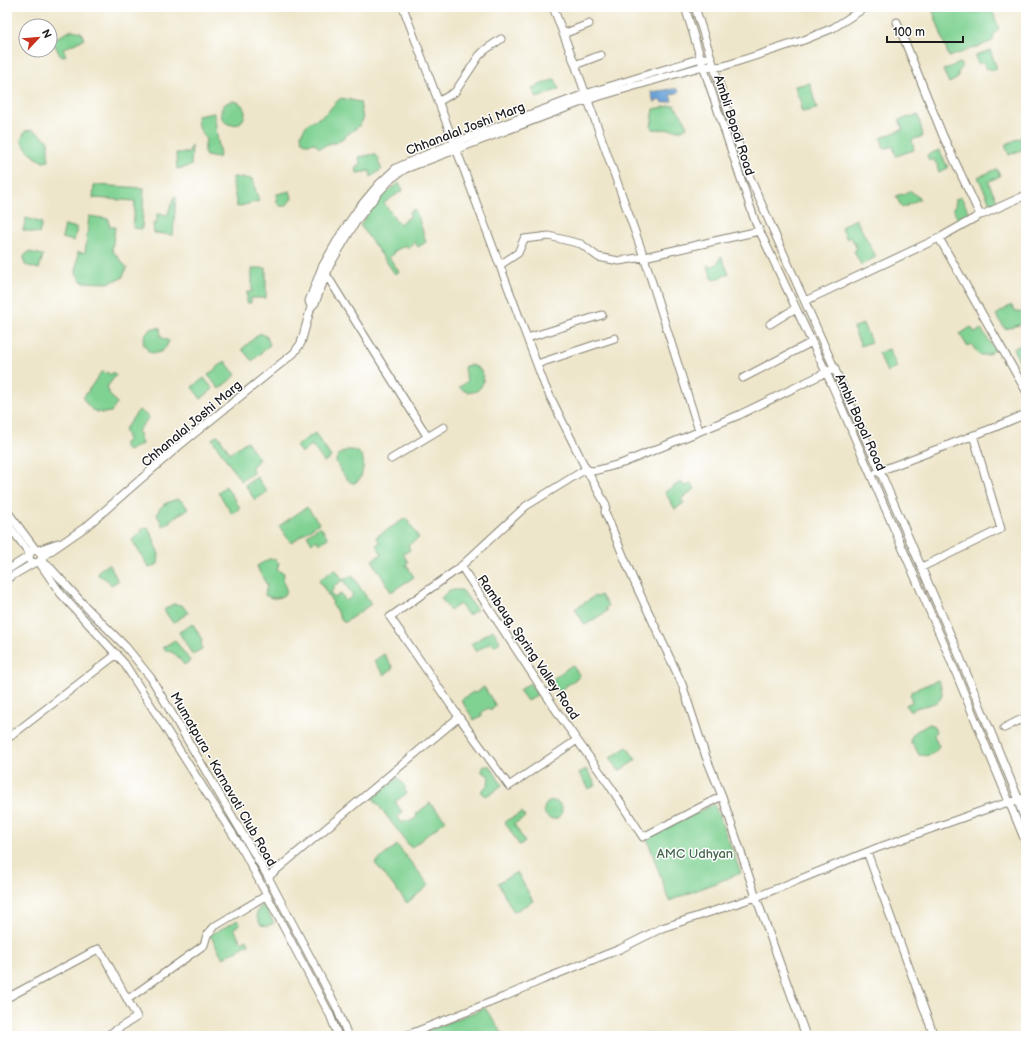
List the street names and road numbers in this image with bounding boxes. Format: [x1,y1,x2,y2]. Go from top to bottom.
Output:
street label: Ambli Bopal Road [710,73,758,178]
street label: Chhanalal Joshi Marg [404,99,527,159]
street label: Ambli Bopal Road [832,371,889,473]
street label: Chhanalal Joshi Marg [138,377,245,470]
street label: Rambaug, Spring Valley Road [474,572,583,723]
street label: Mumatpura - Karnavati Club Road [167,690,280,869]

